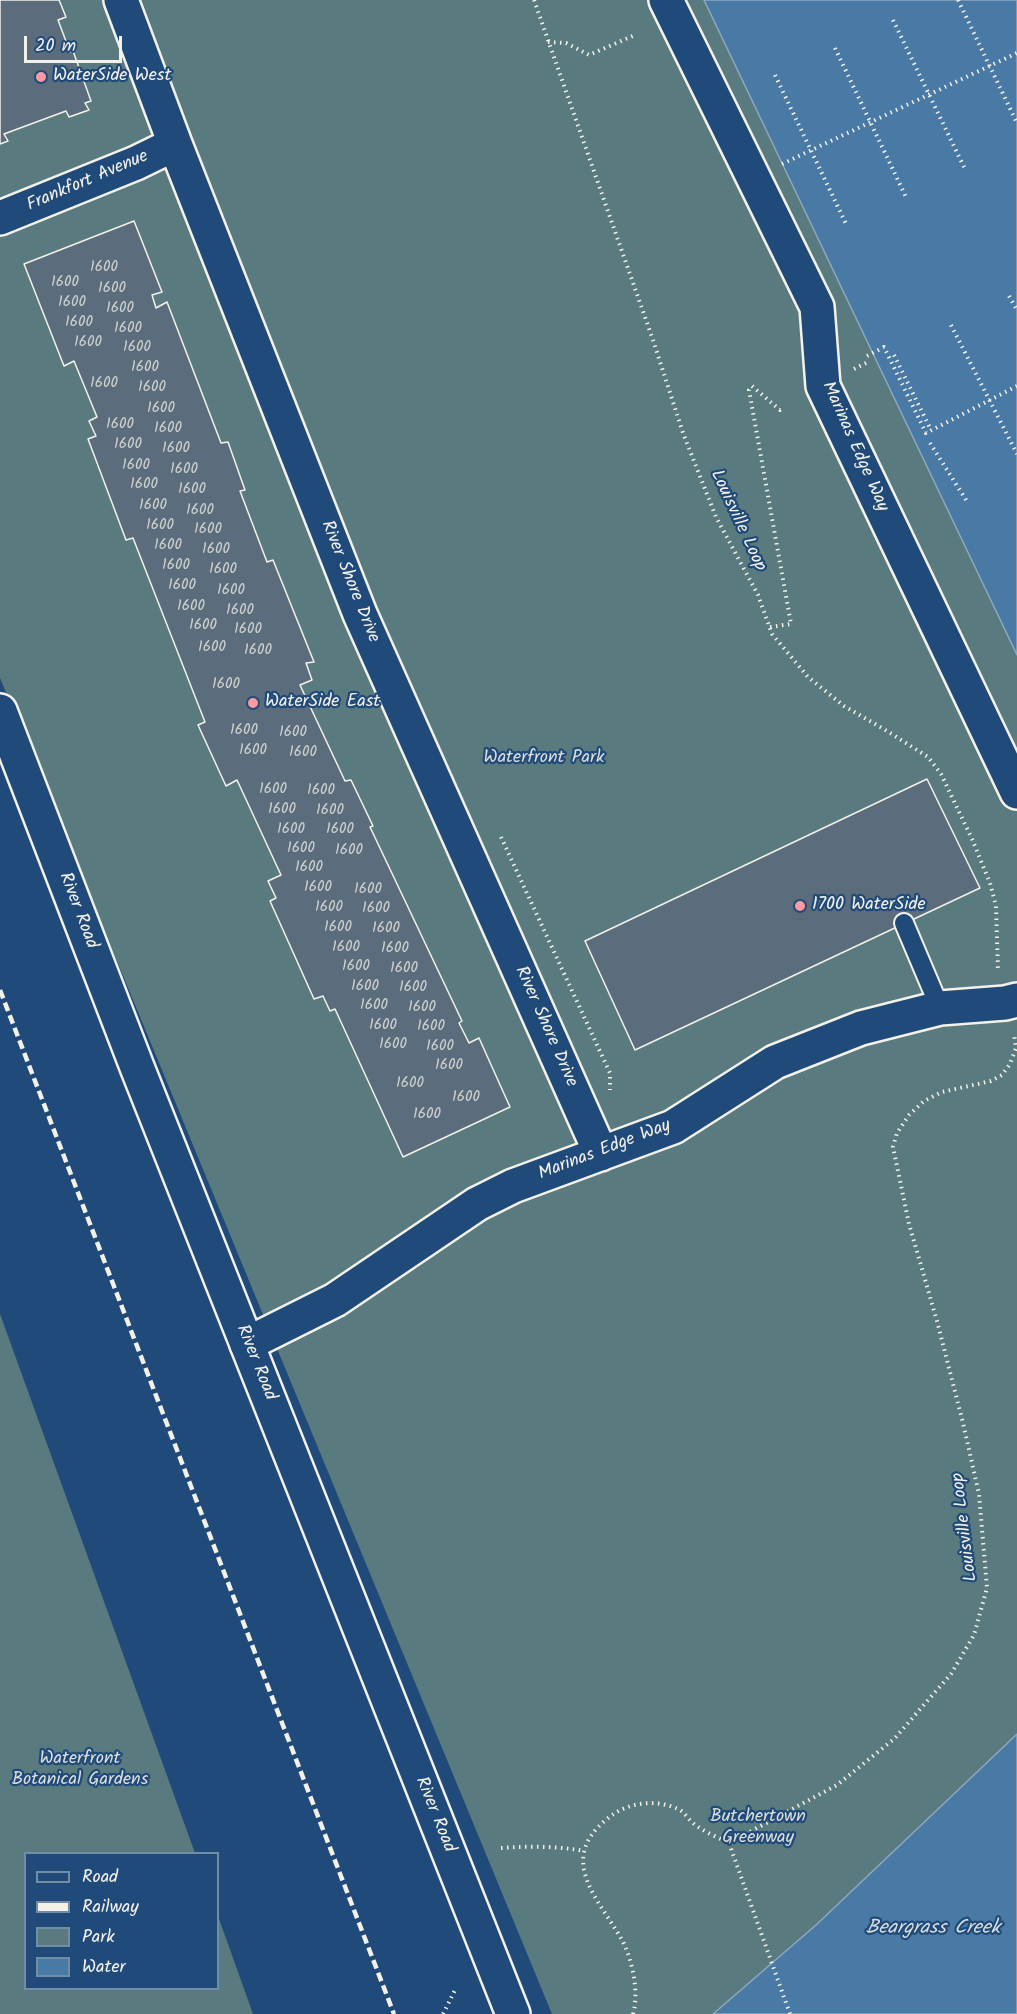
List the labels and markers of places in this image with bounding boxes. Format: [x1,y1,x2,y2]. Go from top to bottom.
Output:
place label: WaterSide West [53,66,171,88]
marker: WaterSide West [34,70,48,84]
place label: WaterSide East [265,692,380,714]
marker: WaterSide East [246,696,260,710]
place label: 1700 WaterSide [812,895,926,917]
marker: 1700 WaterSide [793,899,807,913]

